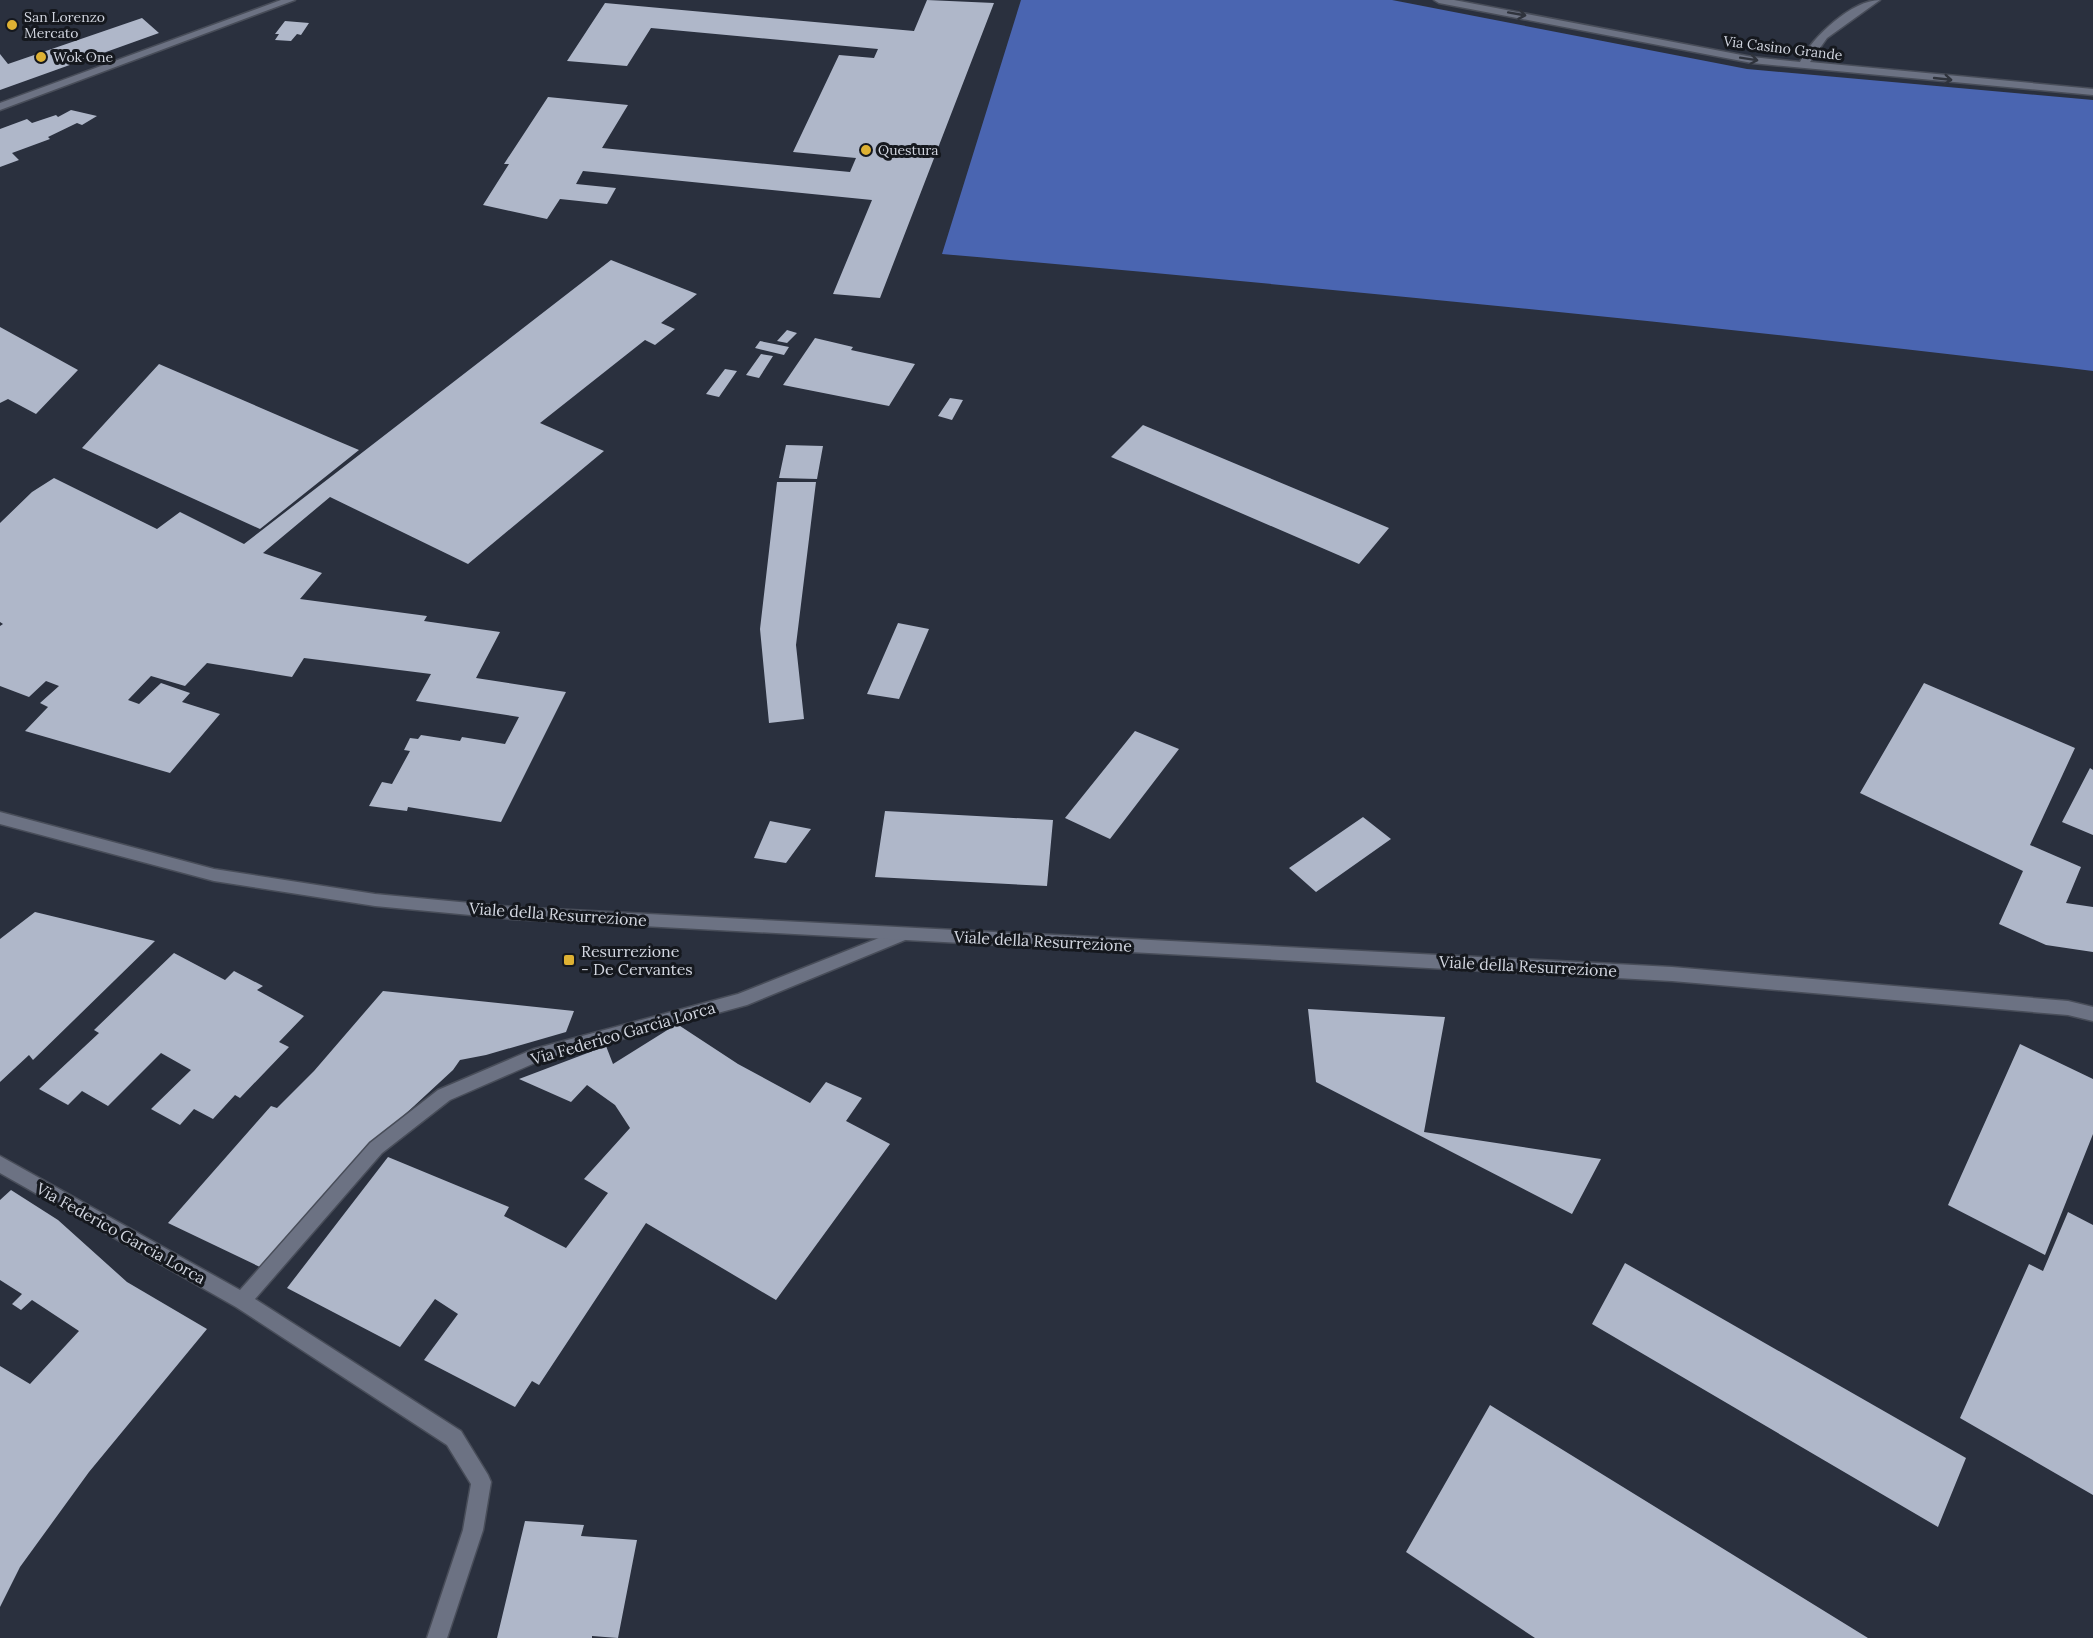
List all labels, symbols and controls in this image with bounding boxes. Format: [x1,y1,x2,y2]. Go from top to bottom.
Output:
place label: San Lorenzo Mercato [24,8,105,42]
one-way arrow [1506,9,1526,20]
marker: San Lorenzo Mercato [5,18,19,32]
street label: Via Casino Grande [1721,32,1844,64]
place label: Wok One [53,48,113,66]
marker: Wok One [34,50,48,64]
one-way arrow [1739,54,1759,65]
one-way arrow [1933,74,1953,85]
place label: Questura [878,141,939,159]
marker: Questura [859,143,873,157]
street label: Viale della Resurrezione [468,898,648,930]
street label: Viale della Resurrezione [953,926,1133,956]
place label: Resurrezione - De Cervantes [581,941,693,979]
street label: Viale della Resurrezione [1438,951,1618,981]
marker: Resurrezione - De Cervantes [562,953,576,967]
street label: Via Federico Garcia Lorca [528,997,717,1069]
street label: Via Federico Garcia Lorca [32,1178,209,1288]

